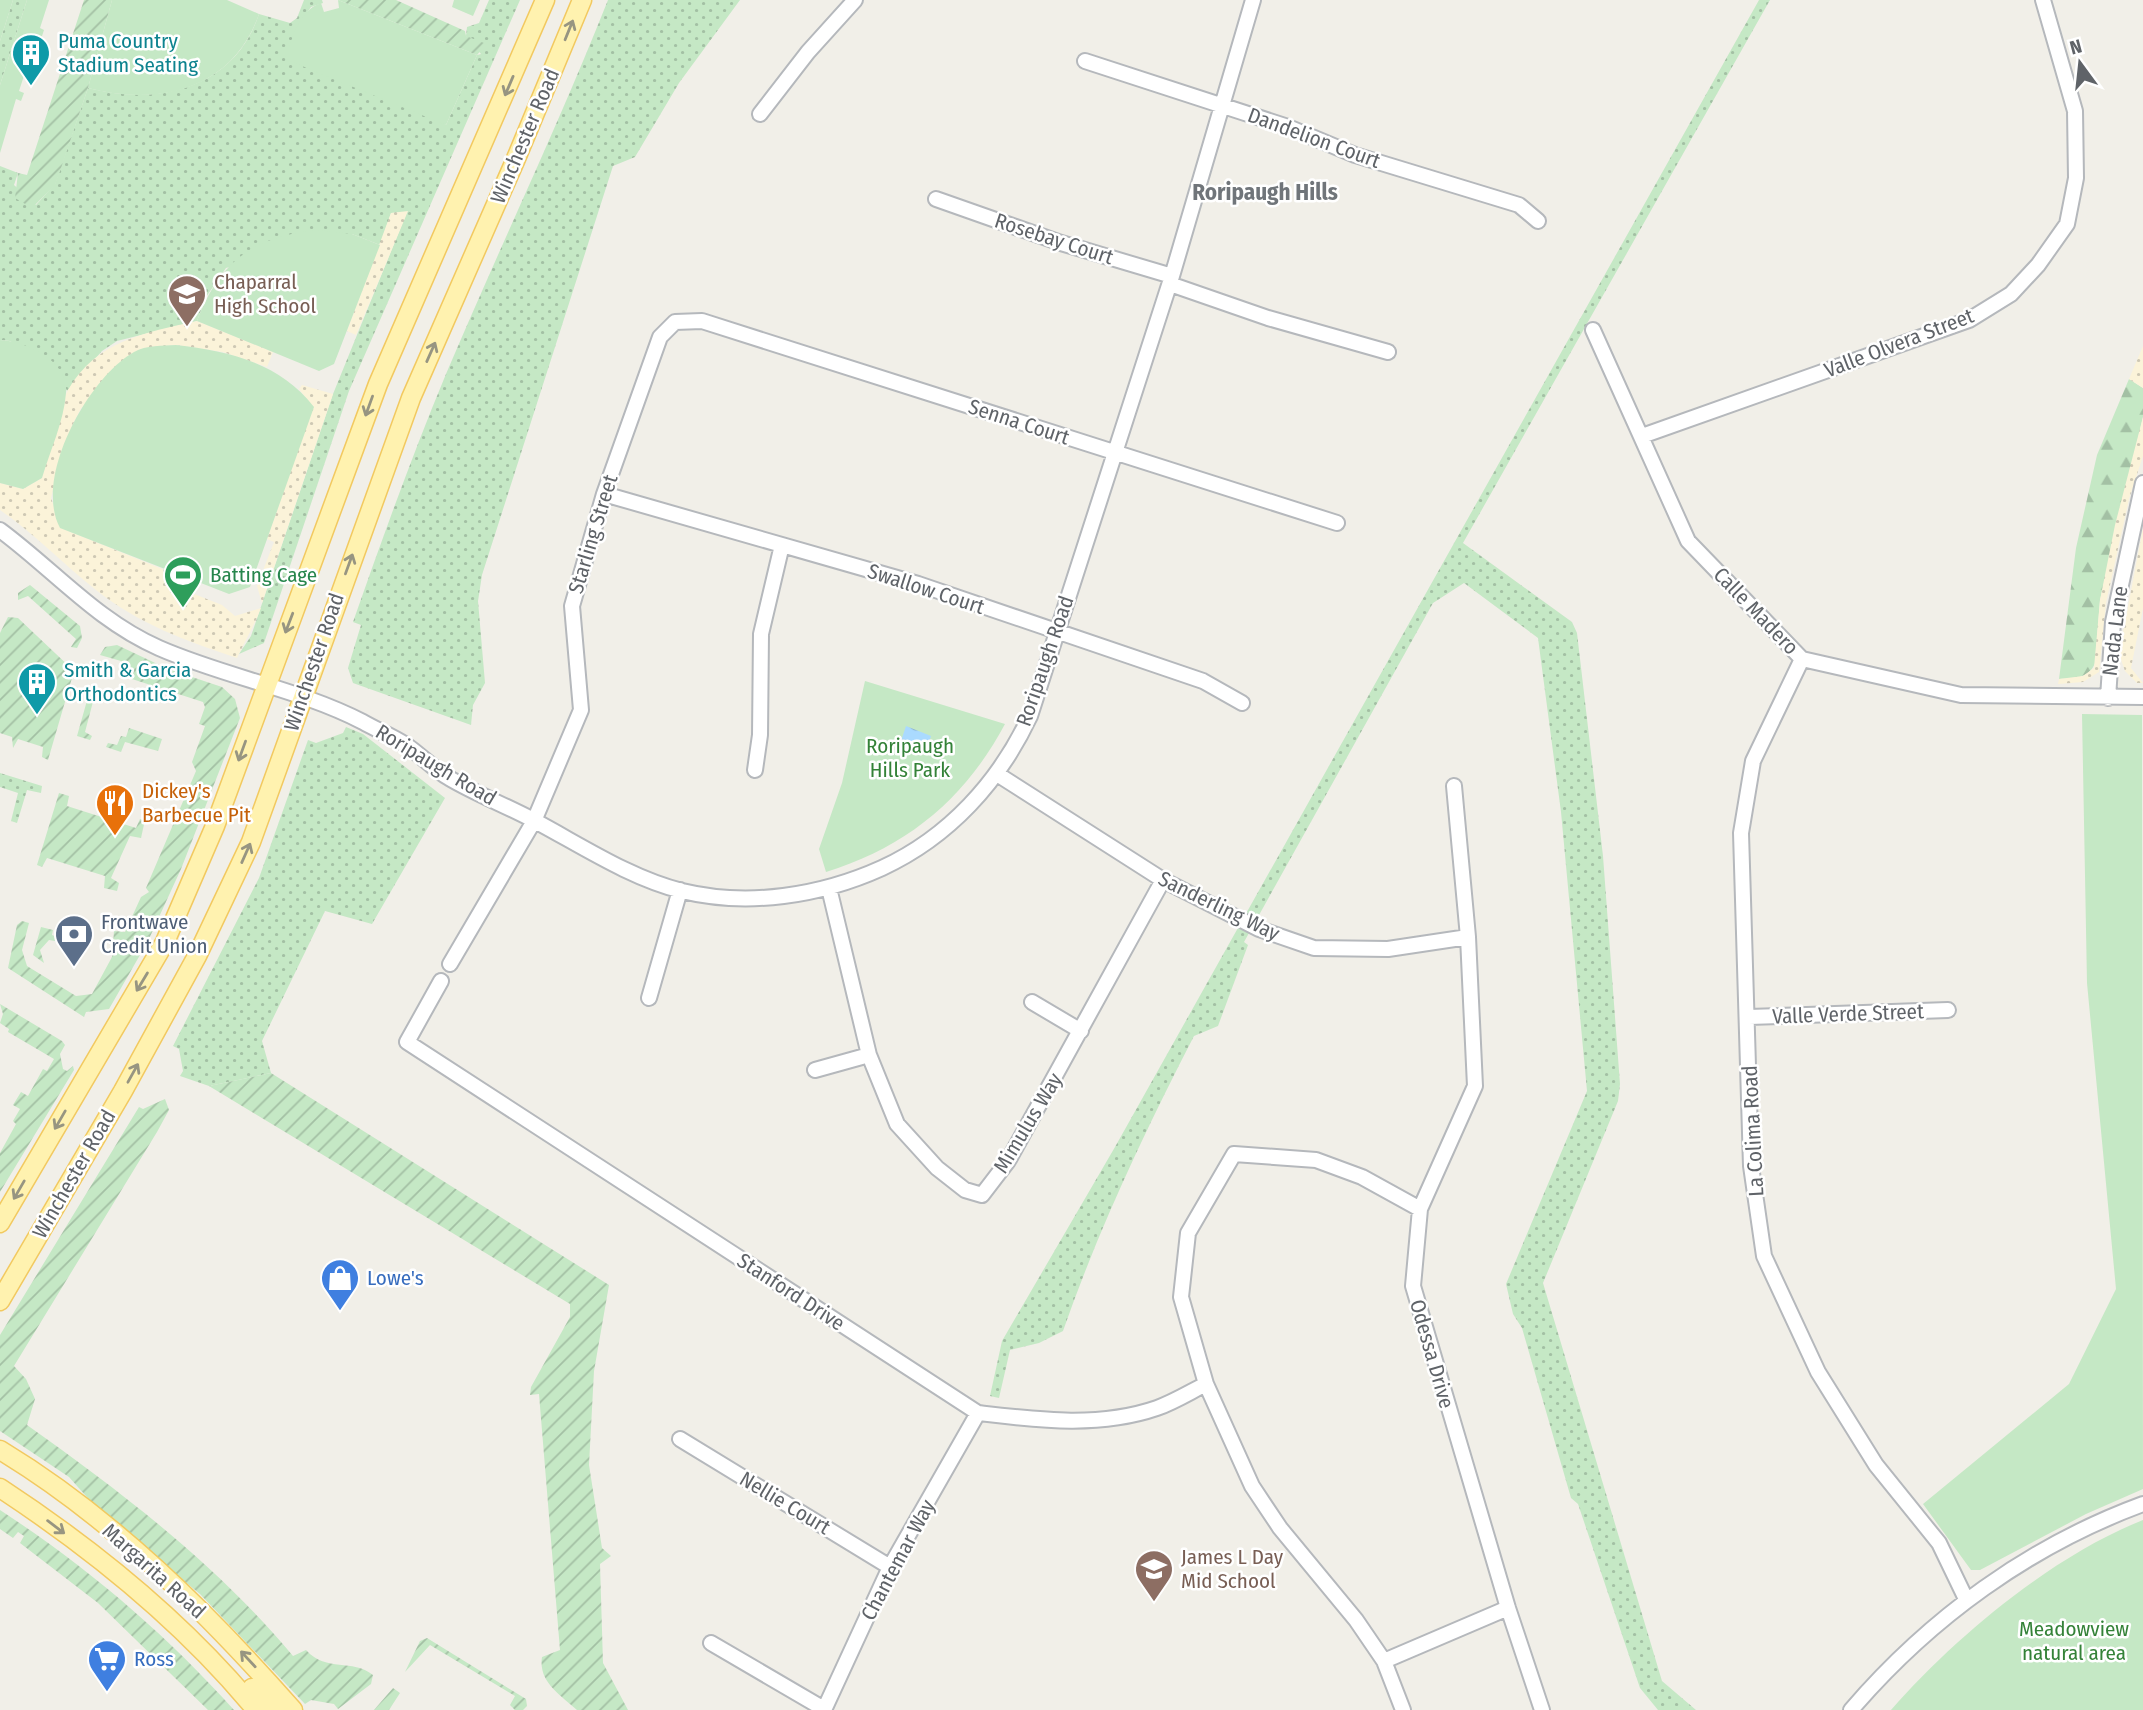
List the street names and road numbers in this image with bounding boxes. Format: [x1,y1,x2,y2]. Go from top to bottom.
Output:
street label: Winchester Road [485,65,565,207]
street label: Dandelion Court [1244,102,1384,174]
street label: Rosebay Court [991,208,1117,270]
street label: Valle Olvera Street [1821,303,1977,383]
street label: Senna Court [965,393,1073,451]
street label: Starling Street [563,471,623,597]
street label: Swallow Court [864,558,988,620]
street label: Calle Madero [1708,562,1804,660]
street label: Nada Lane [2097,585,2133,677]
street label: Winchester Road [278,590,350,734]
street label: Roripaugh Road [1010,592,1080,730]
street label: Roripaugh Road [371,719,501,811]
street label: Sanderling Way [1154,865,1285,947]
street label: Valle Verde Street [1772,998,1924,1030]
street label: La Colima Road [1737,1065,1769,1197]
street label: Mimulus Way [988,1068,1068,1178]
street label: Winchester Road [27,1105,121,1243]
street label: Stanford Drive [732,1248,850,1336]
street label: Odessa Drive [1404,1297,1460,1411]
street label: Nellie Court [735,1466,835,1540]
street label: Chantemar Way [855,1495,941,1625]
street label: Margarita Road [97,1518,211,1624]

